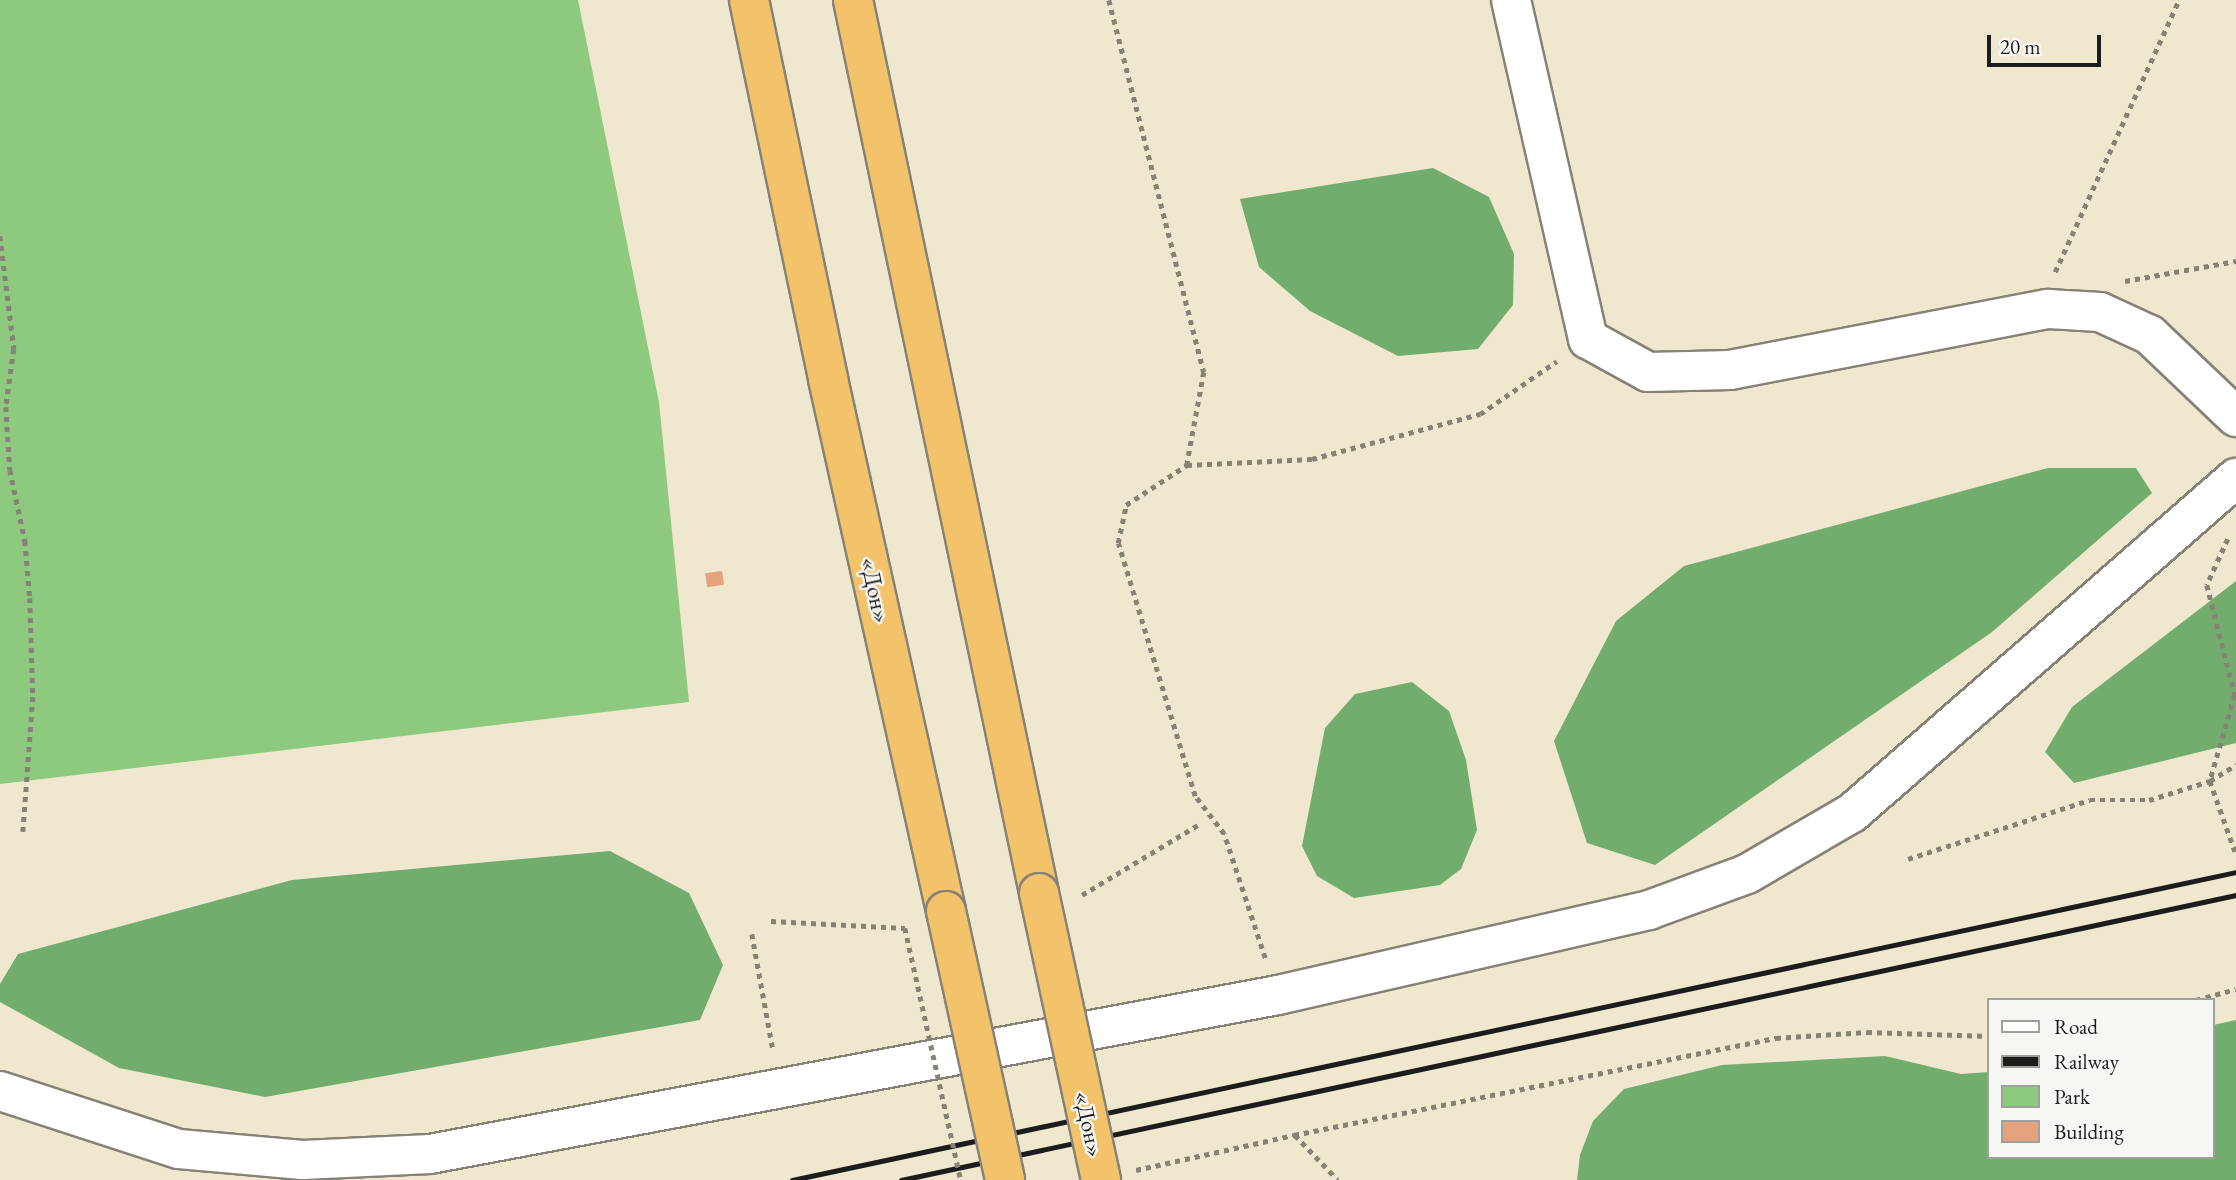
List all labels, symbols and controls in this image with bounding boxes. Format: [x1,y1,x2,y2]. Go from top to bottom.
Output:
scale bar [1991,21,2105,65]
text: 20 m [2000,33,2041,60]
street label: «Дон» [855,554,895,626]
legend [1988,998,2215,1159]
text: Road [2054,1013,2098,1040]
text: Railway [2054,1048,2119,1075]
text: Park [2054,1083,2090,1110]
street label: «Дон» [1069,1088,1109,1160]
text: Building [2054,1118,2124,1145]

